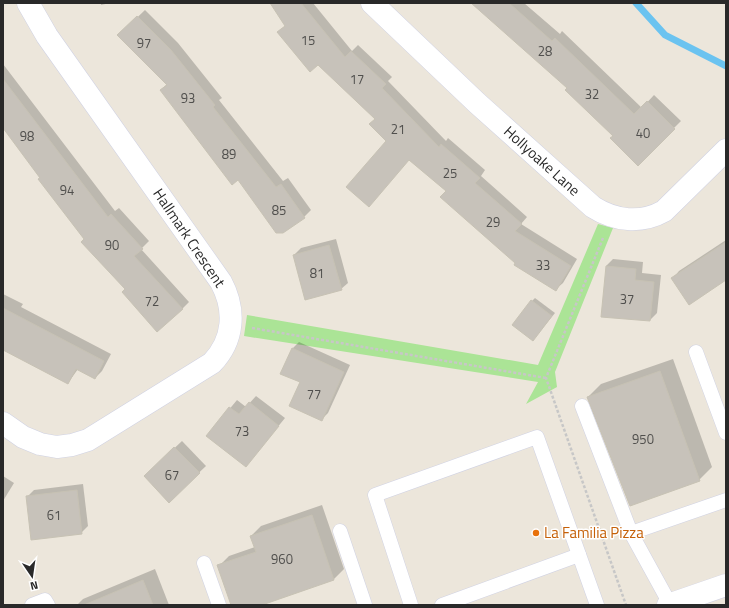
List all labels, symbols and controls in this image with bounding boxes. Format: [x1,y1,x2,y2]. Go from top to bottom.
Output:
house number: 15 [301,30,315,50]
house number: 97 [137,33,151,53]
house number: 28 [538,41,552,61]
house number: 17 [350,69,364,89]
house number: 32 [585,84,599,104]
house number: 93 [181,88,195,108]
house number: 21 [391,119,405,139]
street label: Hollyoake Lane [499,120,585,201]
house number: 40 [636,123,650,143]
house number: 98 [20,126,34,146]
house number: 89 [222,144,236,164]
house number: 25 [443,163,457,183]
house number: 94 [60,180,74,200]
street label: Hallmark Crescent [148,183,232,293]
house number: 85 [272,200,286,220]
house number: 29 [486,212,500,232]
house number: 90 [105,235,119,255]
house number: 33 [536,255,550,275]
house number: 81 [310,263,324,283]
house number: 37 [620,289,634,309]
house number: 72 [145,291,159,311]
house number: 77 [307,384,321,404]
house number: 73 [235,421,249,441]
house number: 950 [632,429,654,449]
house number: 67 [165,465,179,485]
house number: 61 [47,505,61,525]
place label: La Familia Pizza [544,521,644,544]
marker: La Familia Pizza [531,528,541,538]
house number: 960 [271,549,293,569]
north arrow [12,556,52,596]
text: N [29,577,40,594]

